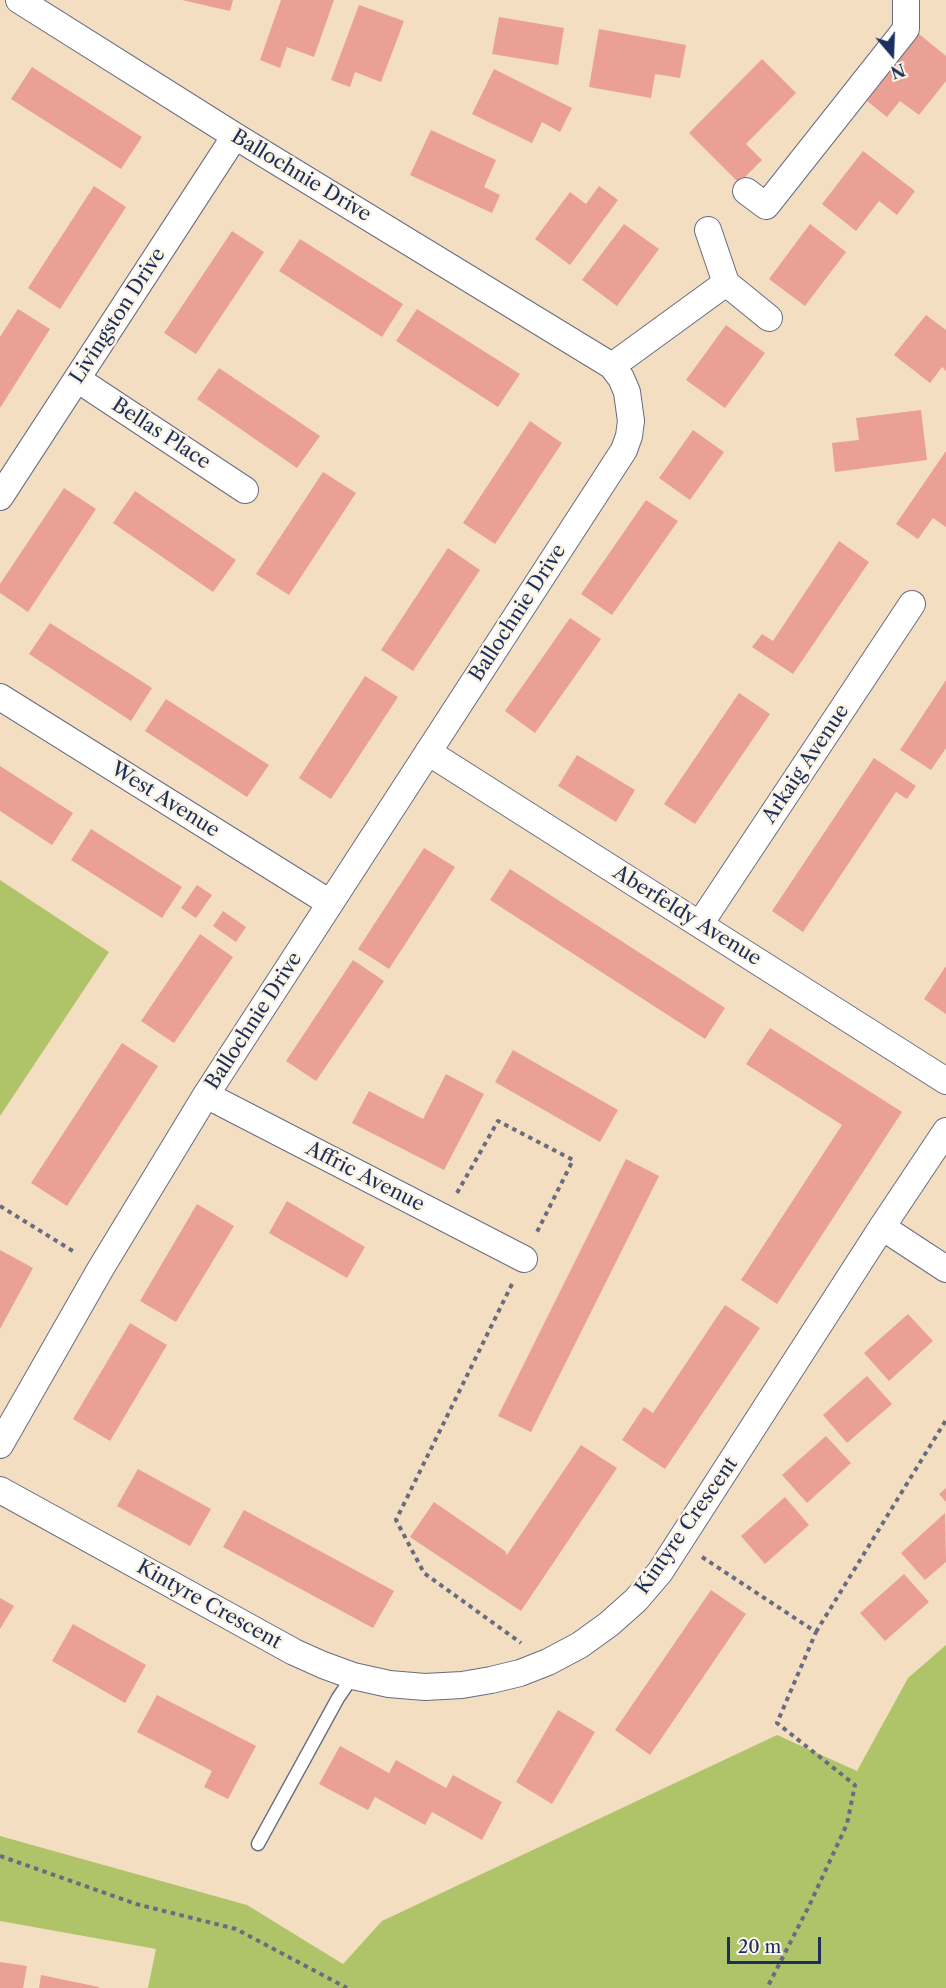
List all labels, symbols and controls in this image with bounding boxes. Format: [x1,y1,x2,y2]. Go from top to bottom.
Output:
north arrow [862,24,922,84]
text: N [888,59,908,83]
street label: Ballochnie Drive [227,125,375,227]
street label: Livingston Drive [65,244,171,388]
street label: Bellas Place [107,393,215,475]
street label: Ballochnie Drive [465,540,571,686]
street label: Arkaig Avenue [757,700,855,828]
street label: West Avenue [106,757,224,843]
street label: Aberfeldy Avenue [609,861,765,971]
street label: Ballochnie Drive [201,948,307,1094]
street label: Affric Avenue [302,1137,428,1217]
street label: Kintyre Crescent [631,1453,743,1599]
street label: Kintyre Crescent [132,1555,286,1655]
scale bar [730,1925,824,1963]
text: 20 m [738,1936,781,1958]

